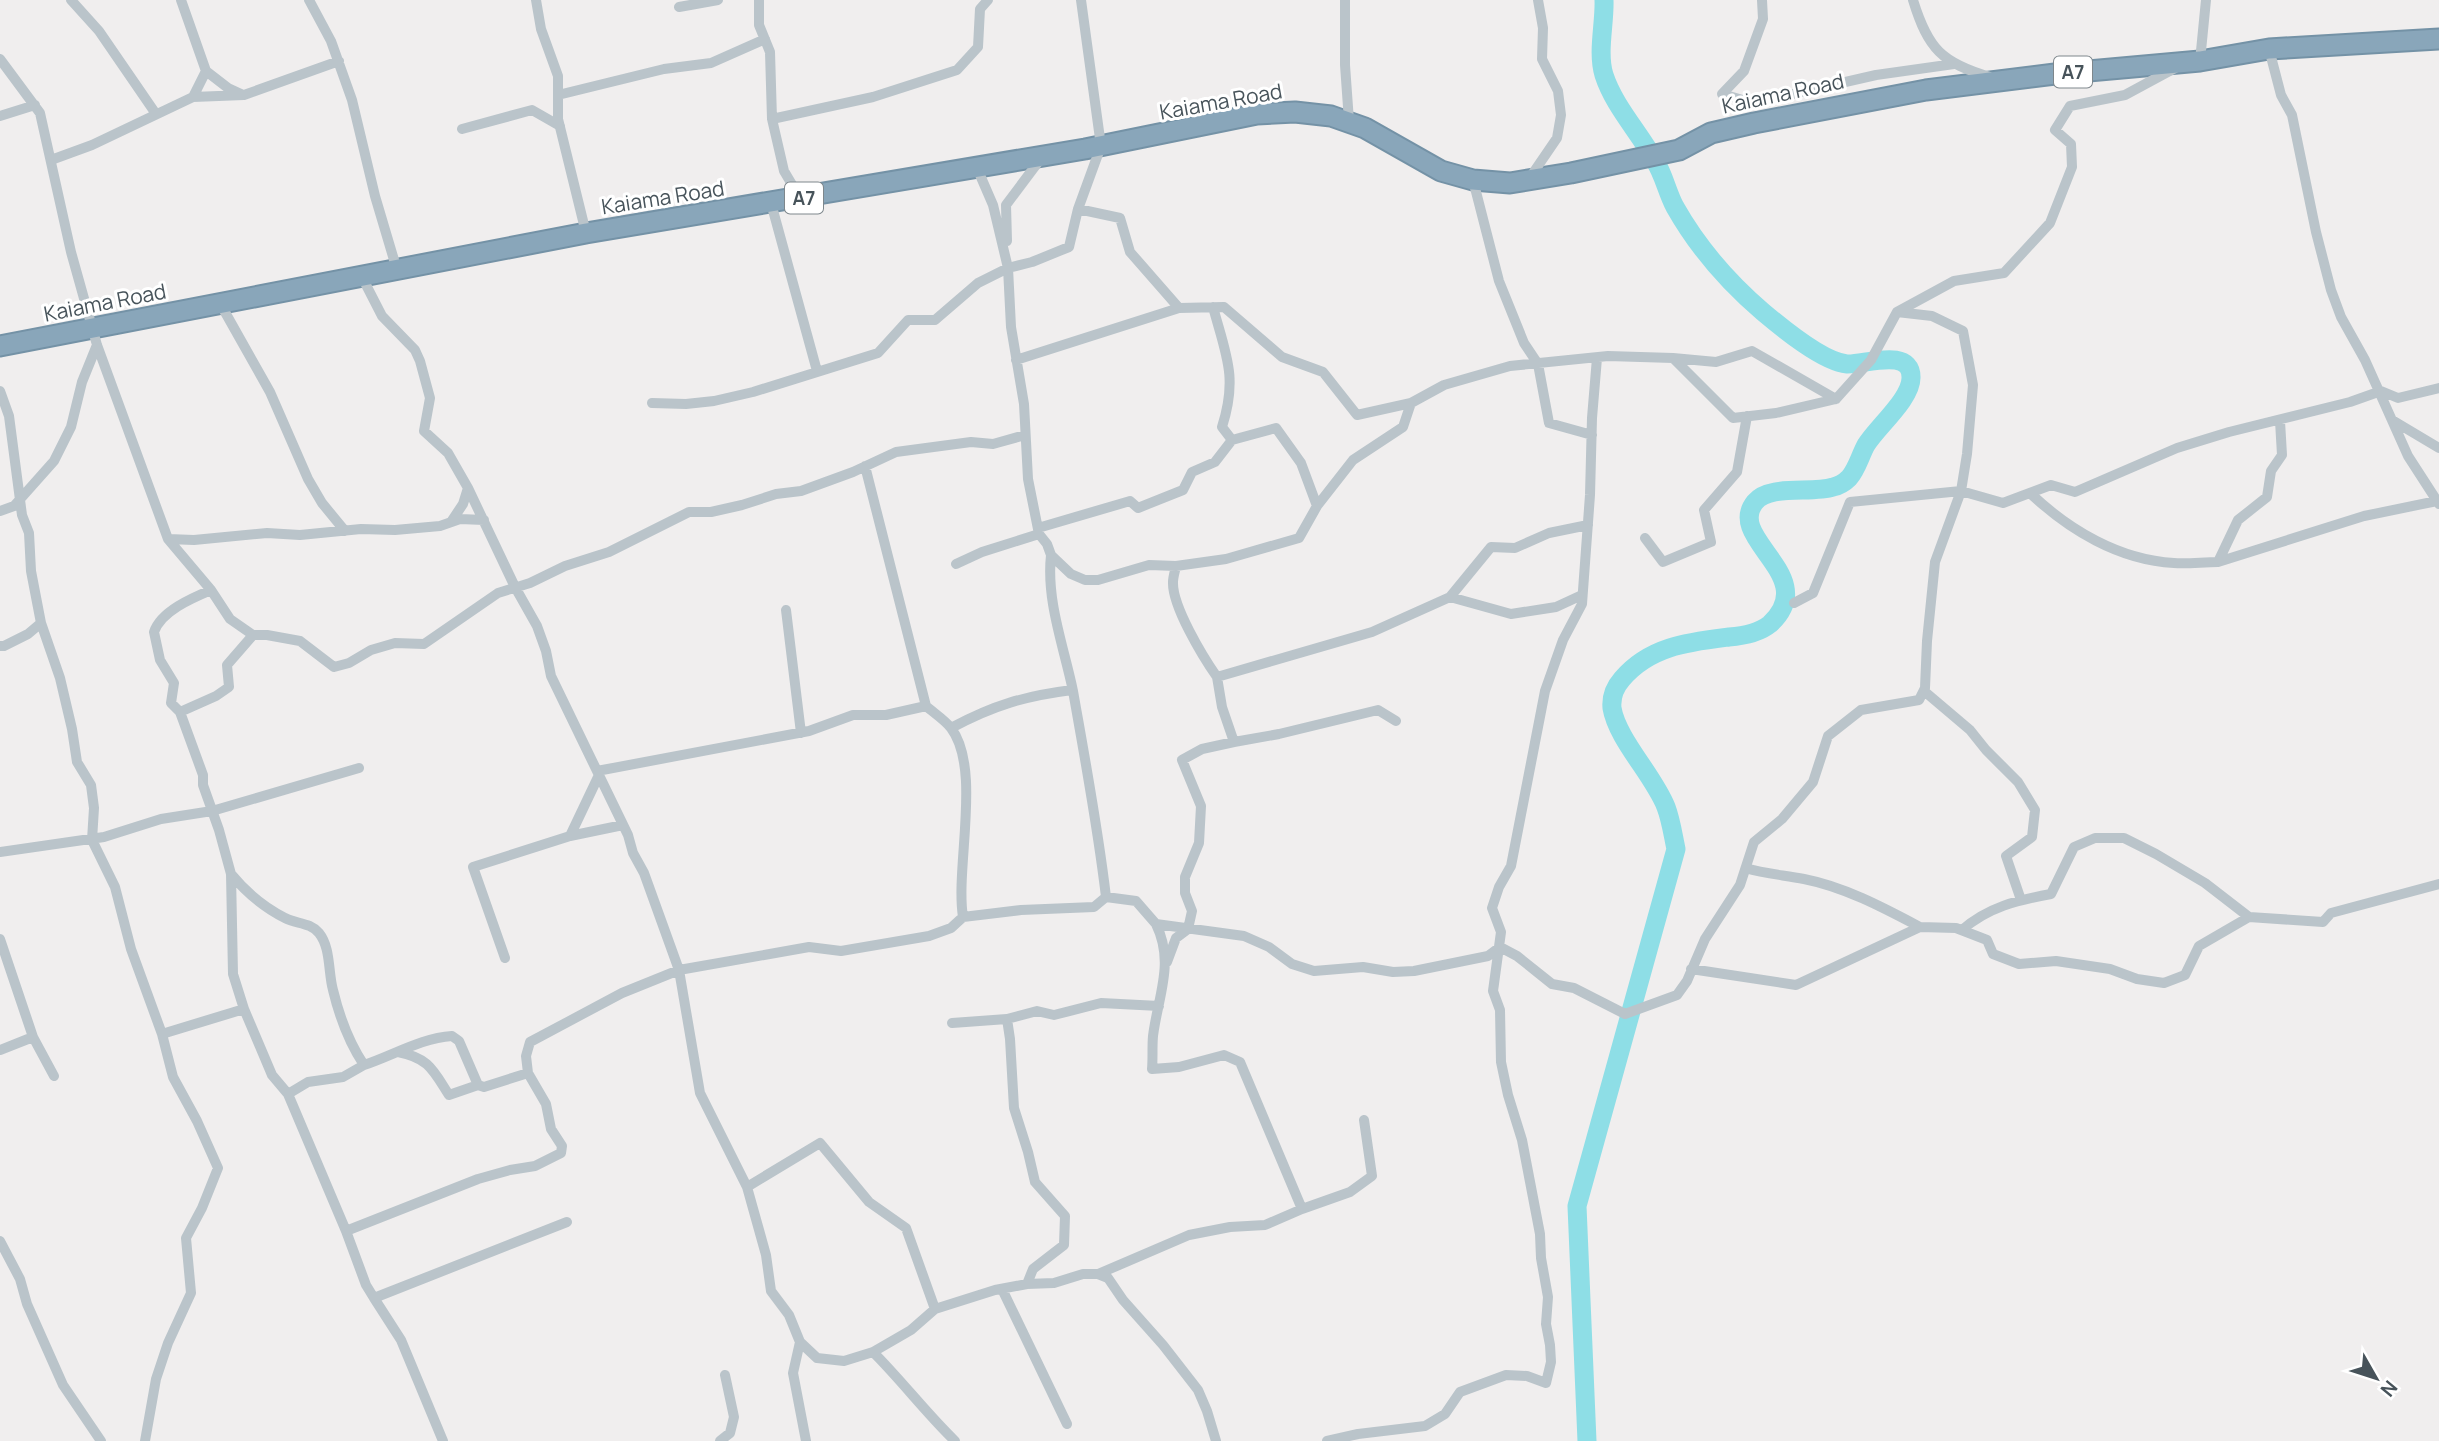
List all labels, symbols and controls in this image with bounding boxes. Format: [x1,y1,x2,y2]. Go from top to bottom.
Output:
road number: A7 [2054,57,2092,88]
street label: Kaiama Road [1719,66,1846,120]
street label: Kaiama Road [1157,76,1284,126]
street label: Kaiama Road [599,173,726,221]
road number: A7 [785,182,823,214]
street label: Kaiama Road [41,276,168,328]
north arrow [2341,1343,2411,1413]
text: N [2375,1375,2404,1402]

